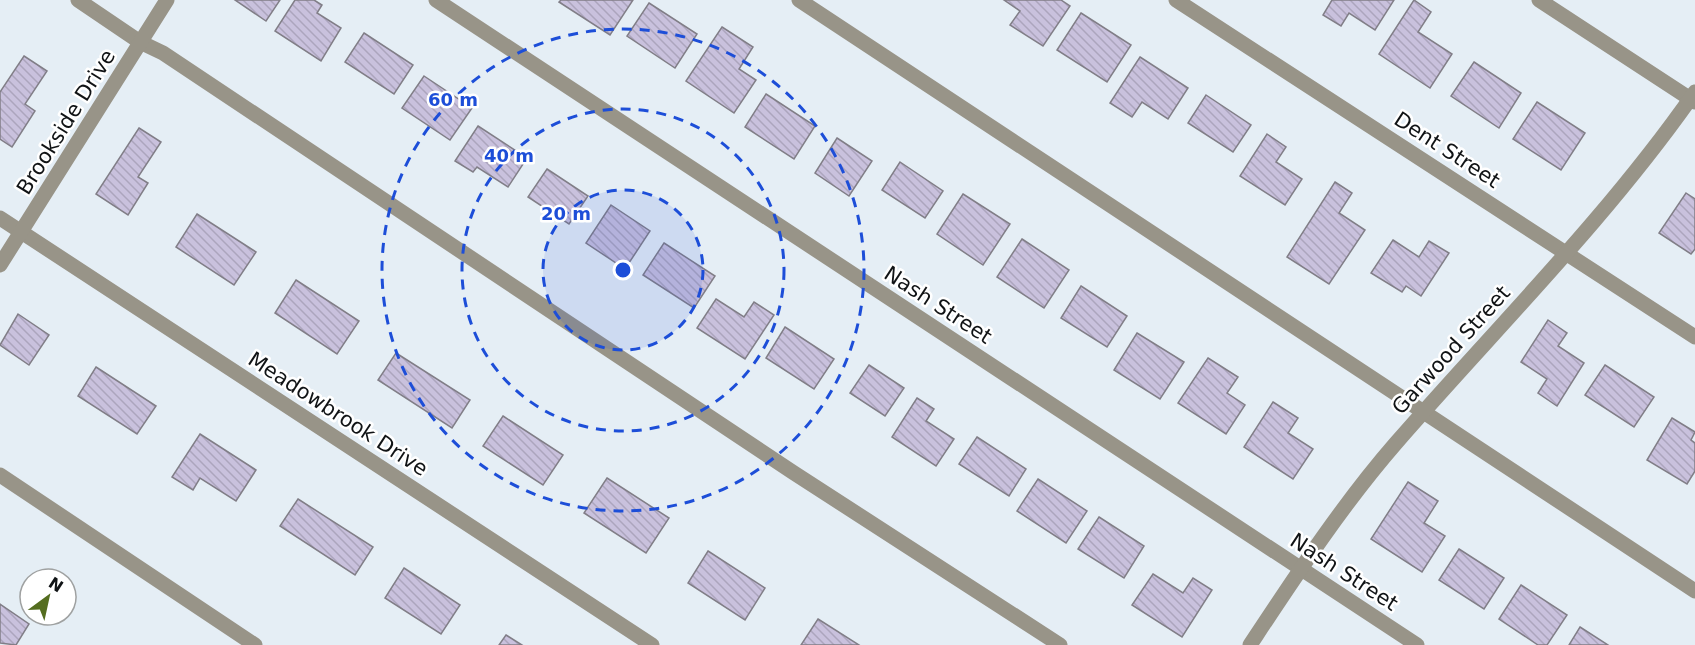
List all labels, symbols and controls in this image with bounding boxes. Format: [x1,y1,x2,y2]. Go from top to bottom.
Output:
street label: Brookside Drive [12,45,120,199]
text: 60 m [428,89,478,110]
street label: Dent Street [1390,107,1504,193]
text: 40 m [484,145,534,166]
text: 20 m [541,203,591,224]
centre of rings [613,260,633,280]
street label: Nash Street [880,261,996,349]
street label: Garwood Street [1387,281,1515,419]
street label: Meadowbrook Drive [244,347,432,481]
street label: Nash Street [1286,528,1402,616]
north arrow [18,567,78,627]
text: N [45,573,67,596]

